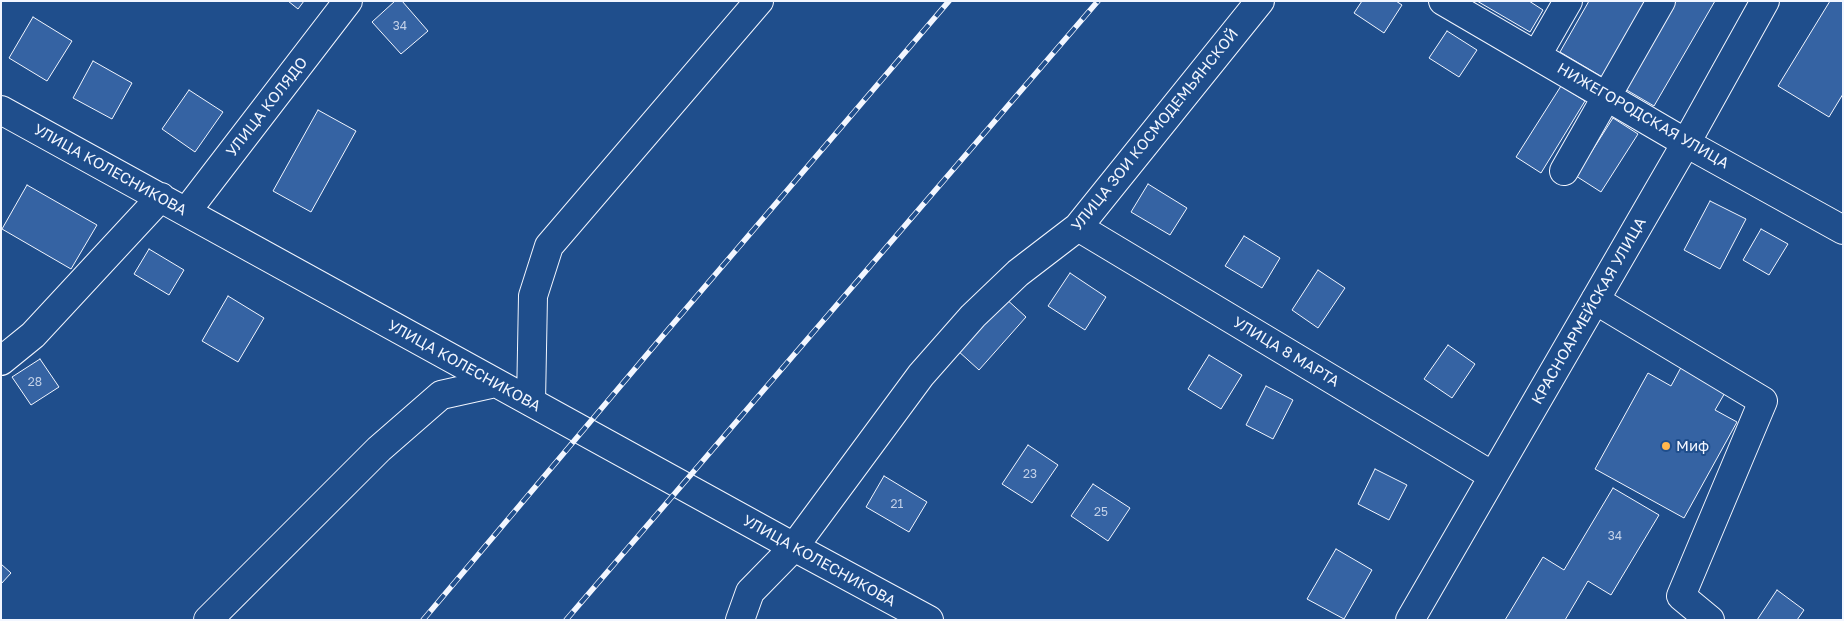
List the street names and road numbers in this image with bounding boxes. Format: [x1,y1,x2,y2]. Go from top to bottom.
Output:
street label: УЛИЦА ЗОИ КОСМОДЕМЬЯНСКОЙ [1068,25,1242,235]
street label: УЛИЦА КОЛЯДО [223,54,311,160]
street label: НИЖЕГОРОДСКАЯ УЛИЦА [1554,59,1732,173]
street label: УЛИЦА КОЛЕСНИКОВА [30,120,190,220]
street label: КРАСНОАРМЕЙСКАЯ УЛИЦА [1528,214,1650,408]
street label: УЛИЦА 8 МАРТА [1230,313,1342,391]
street label: УЛИЦА КОЛЕСНИКОВА [384,316,544,416]
street label: УЛИЦА КОЛЕСНИКОВА [739,511,899,611]

